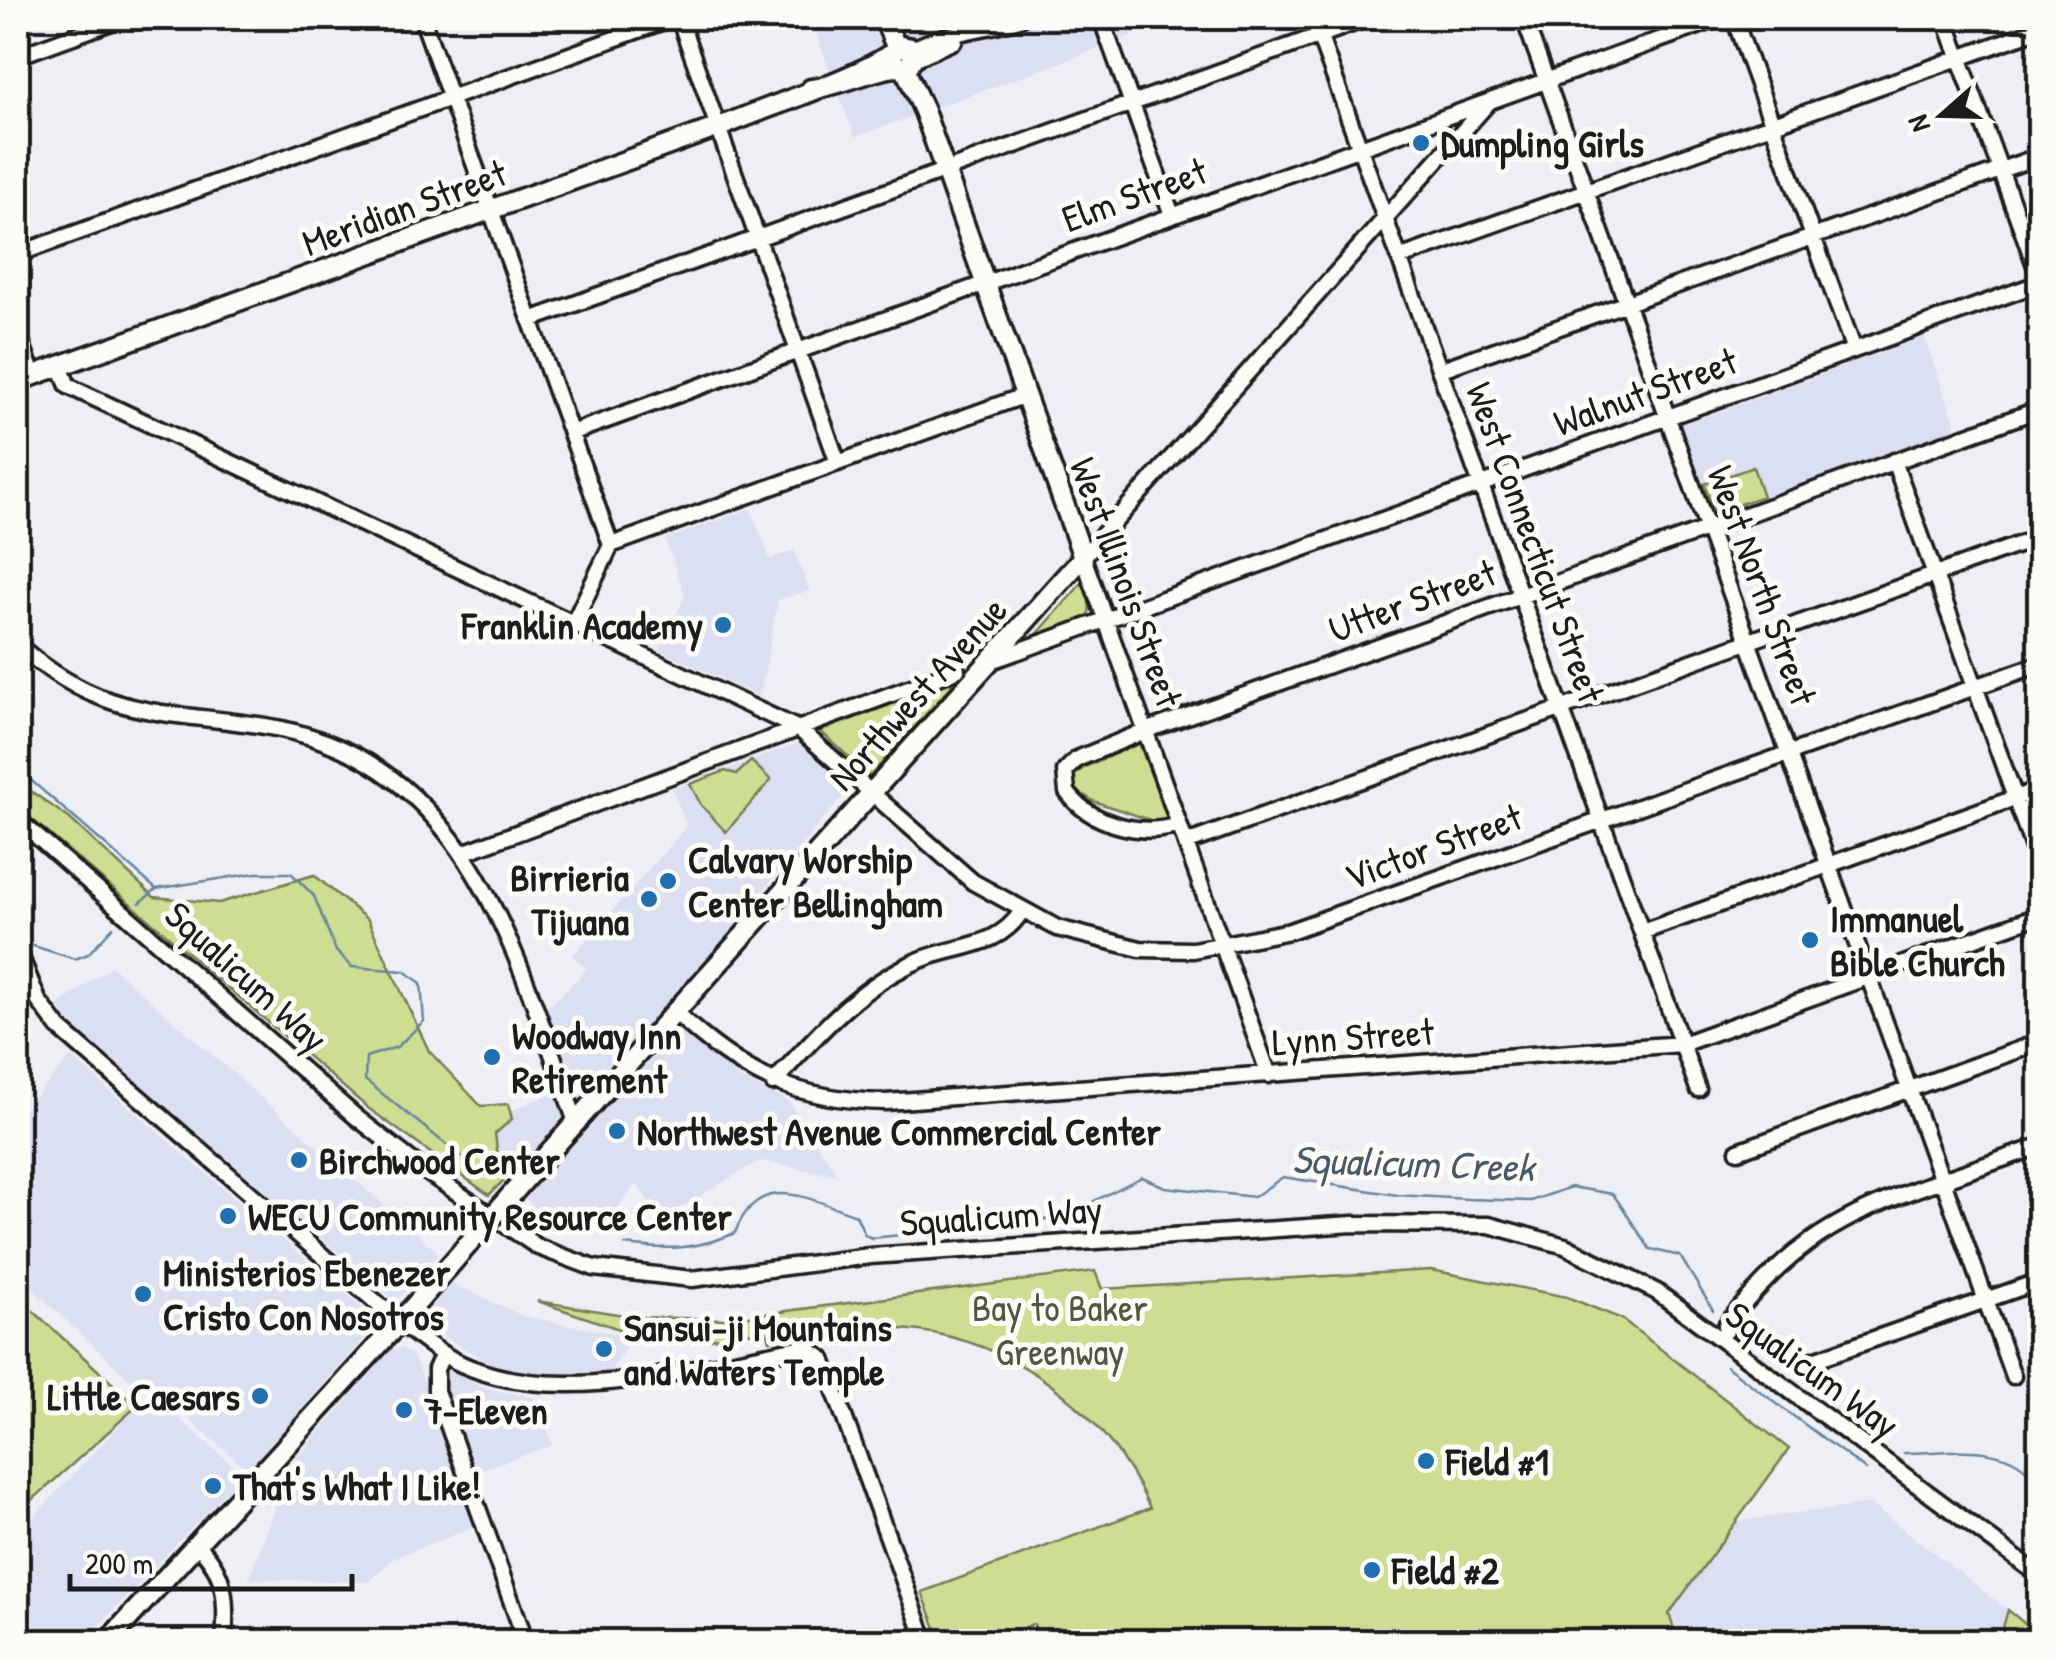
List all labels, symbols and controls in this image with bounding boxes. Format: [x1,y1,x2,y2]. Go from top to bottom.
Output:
north arrow [1892,65,1992,165]
text: N [1898,110,1939,137]
place label: Dumpling Girls [1441,117,1644,170]
marker: Dumpling Girls [1410,132,1432,154]
street label: Elm Street [1055,144,1214,244]
street label: Meridian Street [295,146,514,268]
street label: Walnut Street [1546,334,1745,448]
street label: West Connecticut Street [1454,375,1618,710]
street label: West Illinois Street [1058,450,1196,715]
street label: West North Street [1696,458,1831,713]
street label: Utter Street [1321,545,1504,654]
street label: Northwest Avenue [816,585,1018,801]
place label: Franklin Academy [461,599,703,652]
marker: Franklin Academy [712,614,734,636]
street label: Victor Street [1337,790,1530,902]
place label: Calvary Worship Center Bellingham [688,833,943,930]
place label: Birrieria Tijuana [510,851,629,947]
marker: Calvary Worship Center Bellingham [657,870,679,892]
marker: Birrieria Tijuana [638,888,660,910]
street label: Squalicum Way [154,889,340,1063]
place label: Immanuel Bible Church [1830,892,2005,988]
marker: Immanuel Bible Church [1799,929,1821,951]
street label: Lynn Street [1270,1004,1436,1068]
place label: Woodway Inn Retirement [512,1009,681,1105]
marker: Woodway Inn Retirement [481,1046,503,1068]
place label: Northwest Avenue Commercial Center [637,1105,1161,1157]
marker: Northwest Avenue Commercial Center [606,1120,628,1142]
water label: Squalicum Creek [1291,1131,1538,1194]
place label: Birchwood Center [319,1134,560,1186]
marker: Birchwood Center [288,1149,310,1171]
street label: Squalicum Way [898,1182,1104,1248]
place label: WECU Community Resource Center [248,1190,732,1243]
marker: WECU Community Resource Center [217,1205,239,1227]
place label: Ministerios Ebenezer Cristo Con Nosotros [163,1246,451,1342]
park label: Bay to Baker Greenway [972,1281,1148,1377]
marker: Ministerios Ebenezer Cristo Con Nosotros [132,1283,154,1305]
street label: Squalicum Way [1716,1288,1910,1450]
place label: Sansui-ji Mountains and Waters Temple [624,1301,892,1398]
marker: Sansui-ji Mountains and Waters Temple [593,1338,615,1360]
place label: Little Caesars [48,1370,240,1422]
place label: 7-Eleven [424,1384,548,1436]
marker: Little Caesars [249,1385,271,1407]
marker: 7-Eleven [393,1399,415,1421]
place label: Field #1 [1445,1435,1549,1487]
marker: Field #1 [1415,1450,1437,1472]
place label: That's What I Like! [232,1460,481,1512]
marker: That's What I Like! [202,1475,224,1497]
scale bar [70,1529,352,1591]
text: 200 m [85,1543,153,1583]
place label: Field #2 [1391,1544,1499,1596]
marker: Field #2 [1361,1559,1383,1581]

